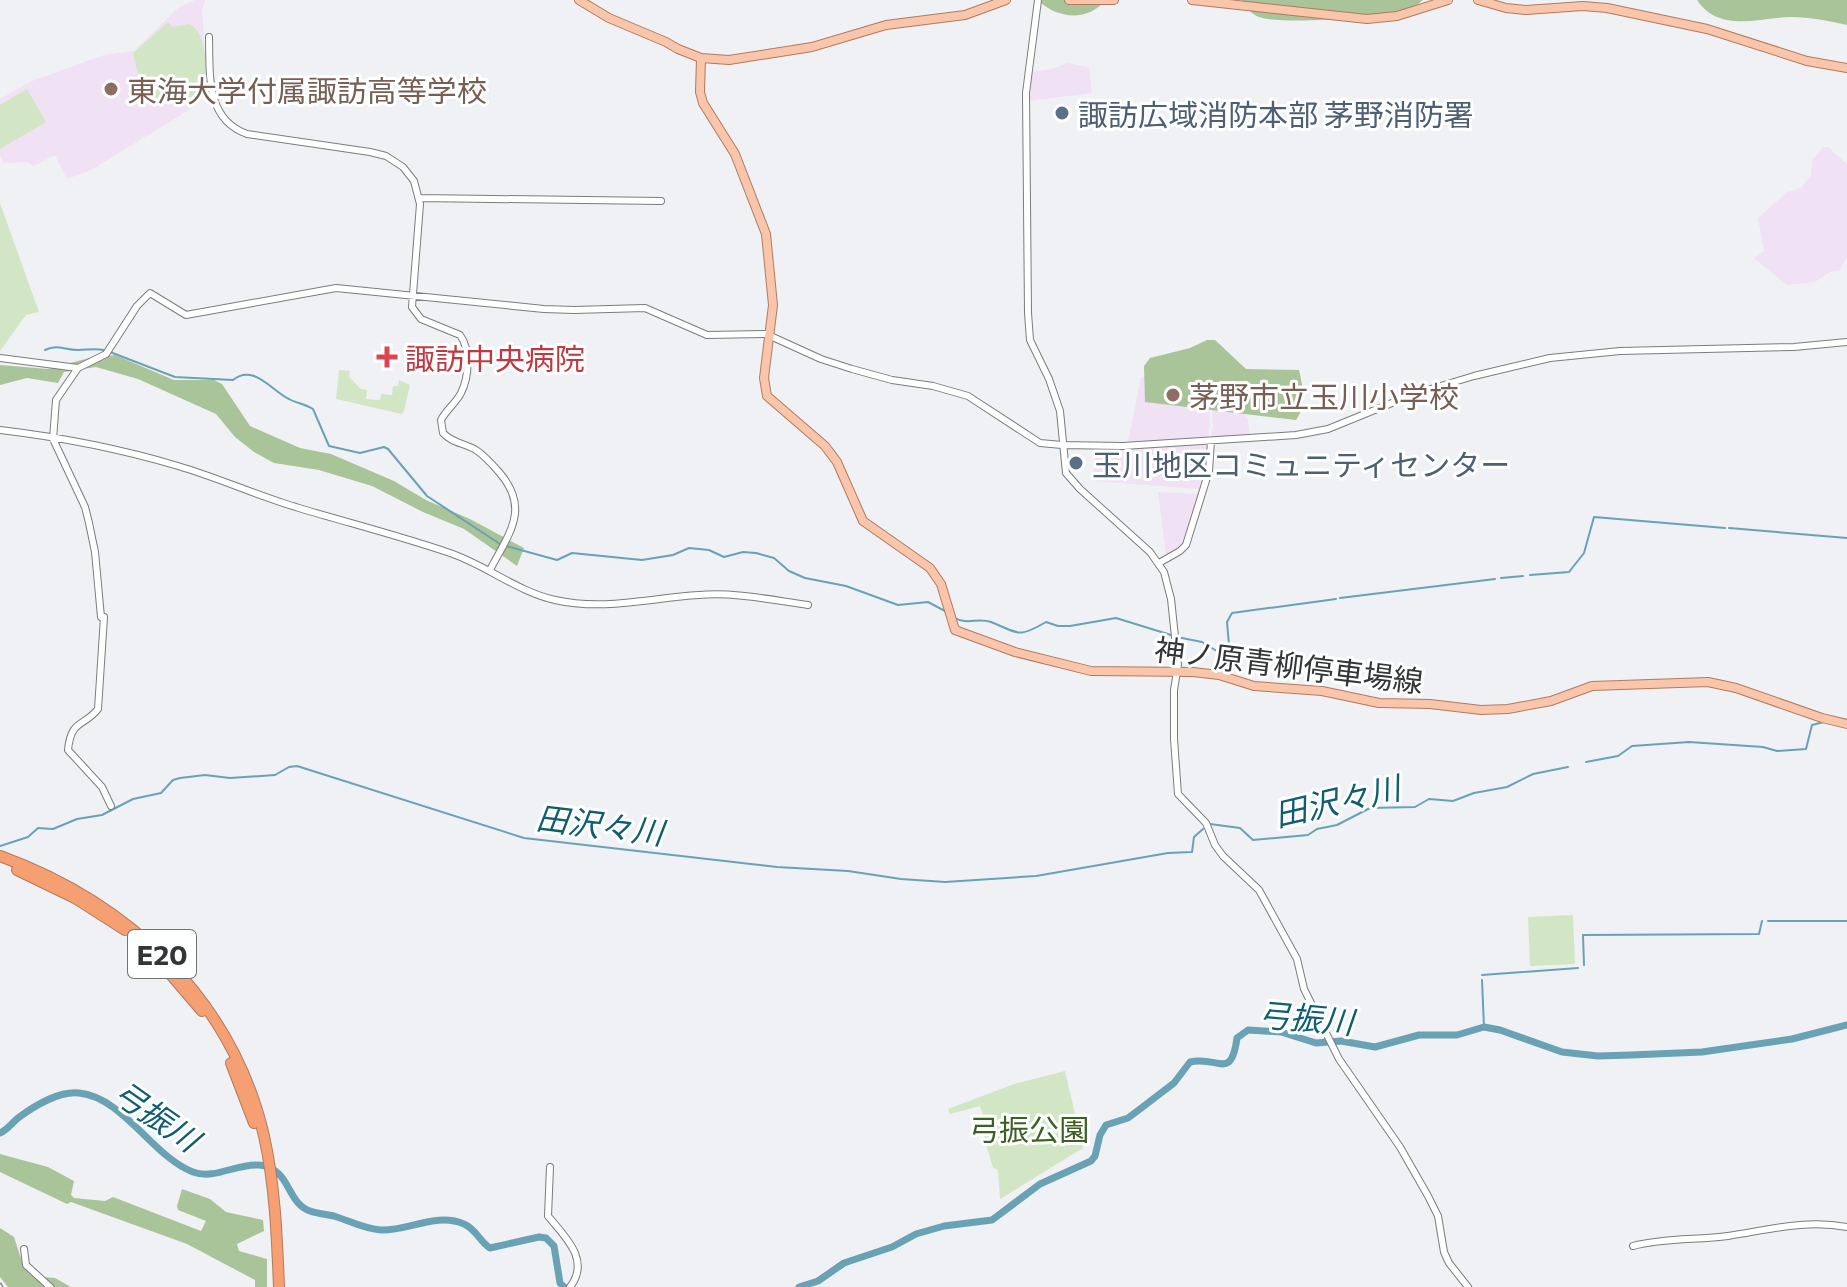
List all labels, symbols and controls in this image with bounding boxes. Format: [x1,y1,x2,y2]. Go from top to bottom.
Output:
place label: 東海大学付属諏訪高等学校 [127,71,487,108]
marker: 東海大学付属諏訪高等学校 [102,80,120,98]
place label: 諏訪広域消防本部 茅野消防署 [1078,95,1474,132]
marker: 諏訪広域消防本部 茅野消防署 [1053,104,1071,122]
place label: 諏訪中央病院 [405,339,585,376]
marker: 諏訪中央病院 [376,346,398,368]
place label: 茅野市立玉川小学校 [1189,377,1459,414]
marker: 茅野市立玉川小学校 [1164,386,1182,404]
place label: 玉川地区コミュニティセンター [1092,445,1510,482]
marker: 玉川地区コミュニティセンター [1067,454,1085,472]
street label: 神ノ原青柳停車場線 [1153,629,1425,699]
water label: 田沢々川 [1270,765,1407,834]
water label: 田沢々川 [534,796,669,852]
road number: E20 [128,930,196,978]
water label: 弓振川 [1256,993,1359,1041]
water label: 弓振川 [106,1071,210,1161]
park label: 弓振公園 [969,1110,1089,1147]

